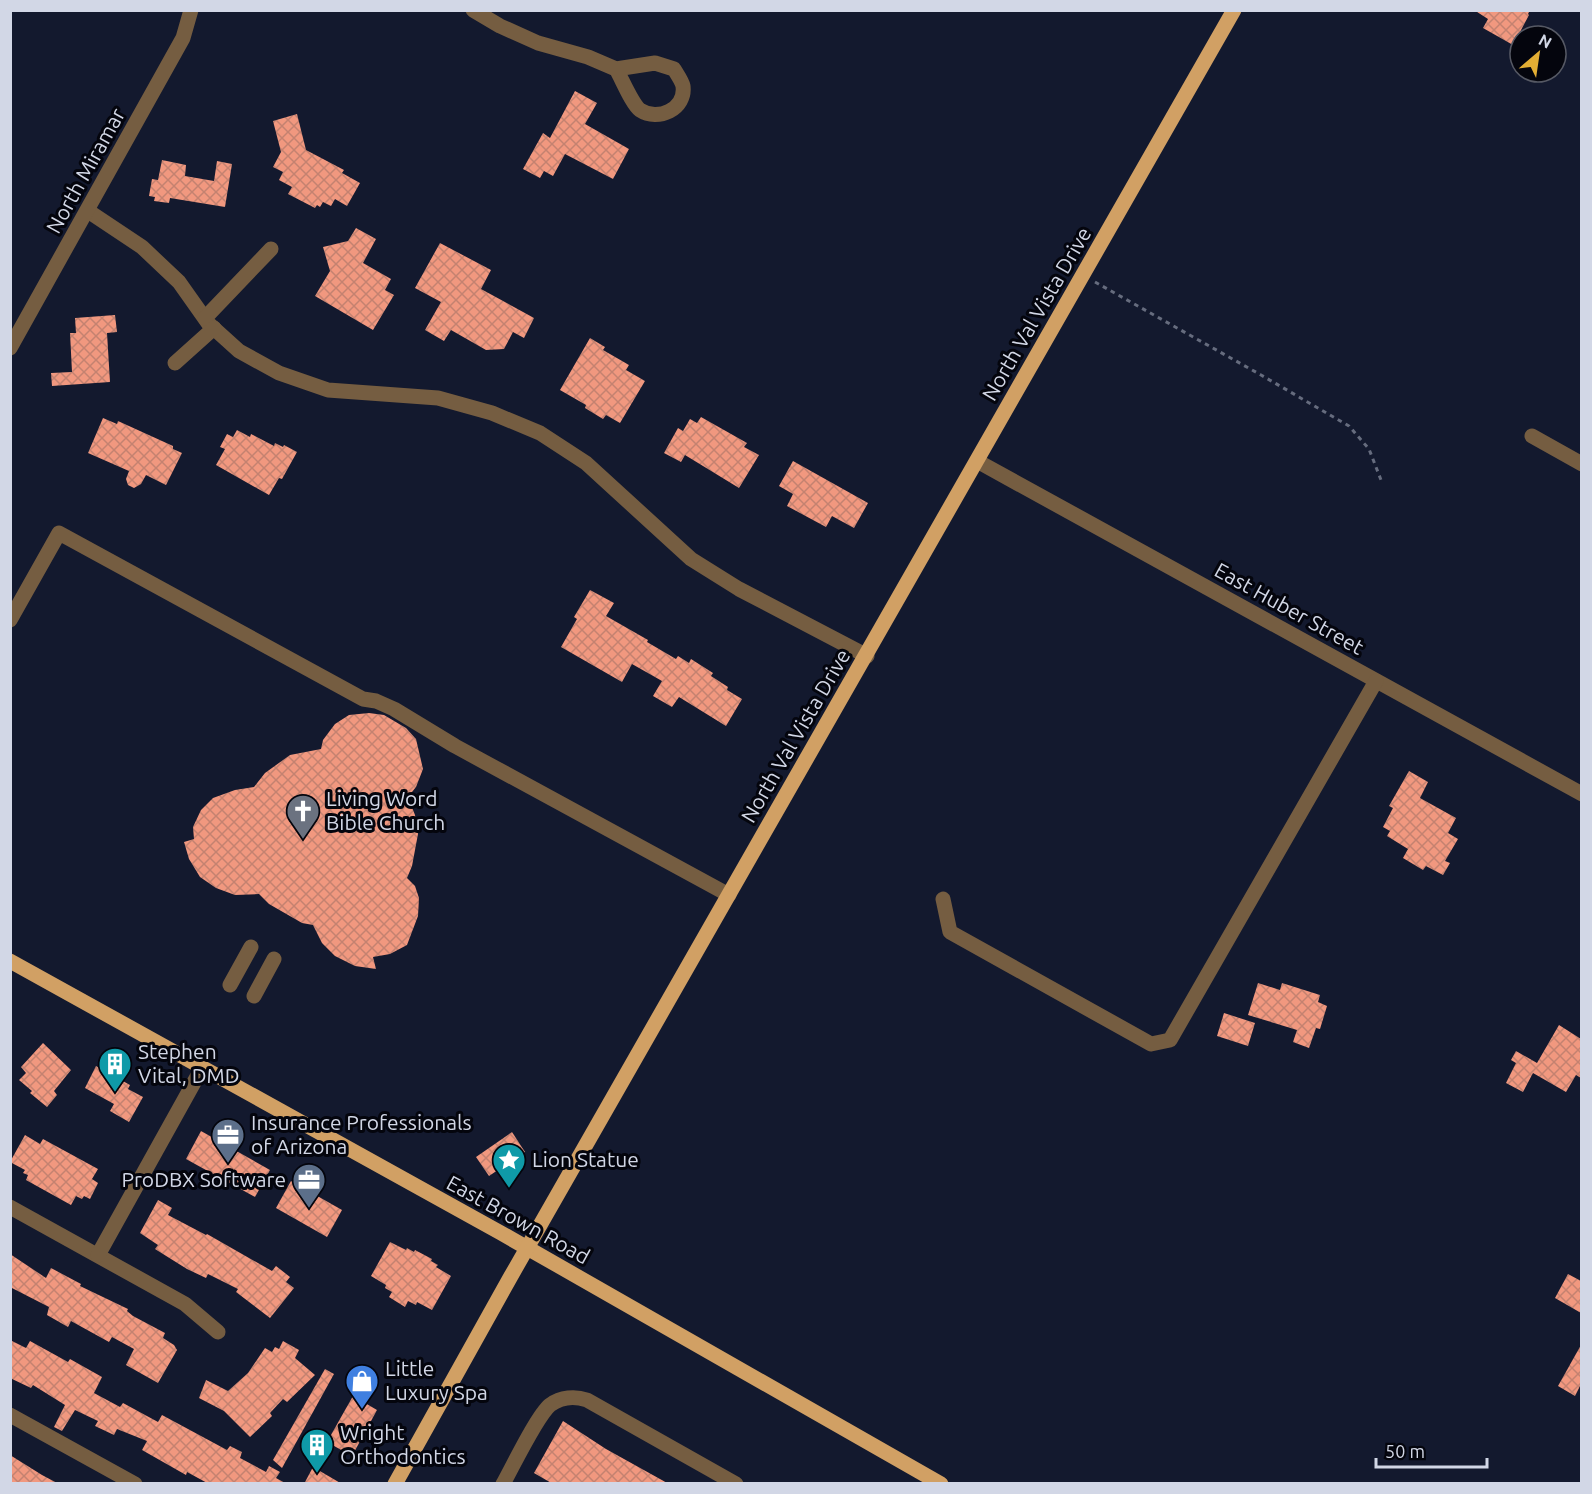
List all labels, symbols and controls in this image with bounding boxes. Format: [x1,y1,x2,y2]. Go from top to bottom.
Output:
north arrow [1508,24,1568,84]
text: N [1536,30,1555,52]
street label: North Miramar [41,104,129,237]
street label: North Val Vista Drive [977,223,1096,404]
street label: East Huber Street [1211,557,1368,659]
street label: North Val Vista Drive [736,645,855,826]
place label: Living Word Bible Church [326,786,445,834]
church icon: Living Word Bible Church [285,793,321,840]
place label: Stephen Vital, DMD [138,1039,240,1087]
building icon: Stephen Vital, DMD [97,1046,133,1093]
place label: Insurance Professionals of Arizona [251,1110,472,1158]
office icon: Insurance Professionals of Arizona [210,1117,246,1164]
place icon: Lion Statue [491,1142,527,1189]
place label: Lion Statue [532,1147,639,1171]
office icon: ProDBX Software [291,1162,327,1209]
place label: ProDBX Software [121,1167,286,1191]
street label: East Brown Road [443,1170,594,1268]
place label: Little Luxury Spa [385,1356,488,1404]
shop icon: Little Luxury Spa [344,1363,380,1410]
place label: Wright Orthodontics [340,1420,466,1468]
building icon: Wright Orthodontics [299,1427,335,1474]
scale bar [1376,1431,1487,1469]
text: 50 m [1385,1441,1425,1461]

